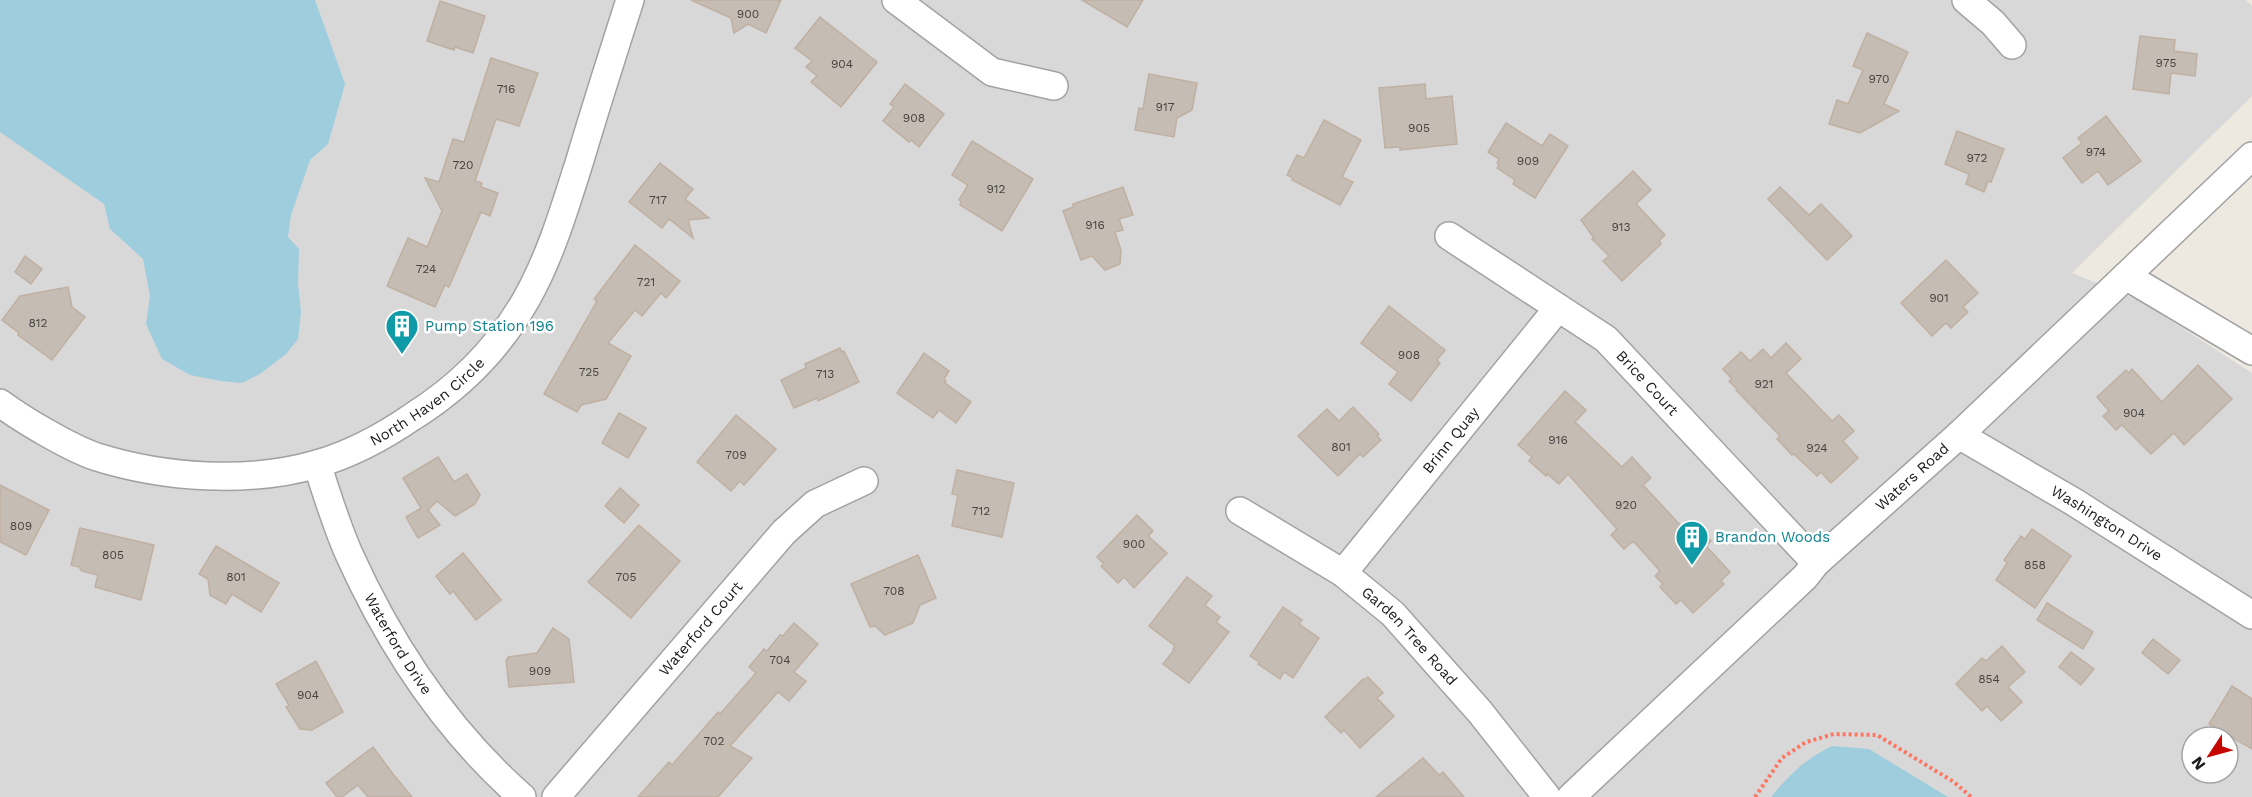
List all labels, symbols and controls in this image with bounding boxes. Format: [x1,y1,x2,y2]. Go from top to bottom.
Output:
house number: 900 [737,7,759,21]
house number: 975 [2156,56,2176,70]
house number: 904 [831,57,853,71]
house number: 970 [1868,72,1890,86]
house number: 716 [497,82,515,96]
house number: 917 [1156,100,1175,114]
house number: 908 [903,111,925,125]
house number: 905 [1408,121,1430,135]
house number: 974 [2086,145,2106,159]
house number: 972 [1967,151,1987,165]
house number: 909 [1517,154,1539,168]
house number: 720 [452,158,474,172]
house number: 912 [986,182,1006,196]
house number: 717 [649,193,667,207]
house number: 916 [1085,218,1105,232]
house number: 913 [1611,220,1631,234]
house number: 724 [416,262,436,276]
house number: 721 [637,275,655,289]
house number: 901 [1929,291,1949,305]
building icon: Pump Station 196 [384,308,420,355]
house number: 812 [28,316,48,330]
place label: Pump Station 196 [425,317,554,335]
street label: Brice Court [1612,347,1683,420]
house number: 908 [1398,348,1420,362]
street label: North Haven Circle [367,354,488,450]
house number: 725 [579,365,599,379]
house number: 713 [816,367,834,381]
house number: 921 [1754,377,1774,391]
street label: Brinn Quay [1419,403,1483,477]
house number: 904 [2123,406,2145,420]
house number: 916 [1548,433,1568,447]
street label: Waters Road [1872,439,1953,514]
house number: 801 [1331,440,1351,454]
house number: 924 [1806,441,1828,455]
house number: 709 [725,448,747,462]
street label: Washington Drive [2048,482,2166,565]
house number: 920 [1615,498,1637,512]
house number: 712 [972,504,990,518]
house number: 809 [10,519,32,533]
building icon: Brandon Woods [1674,519,1710,566]
place label: Brandon Woods [1715,528,1830,546]
house number: 900 [1123,537,1145,551]
house number: 805 [102,548,124,562]
house number: 858 [2024,558,2046,572]
house number: 801 [226,570,246,584]
house number: 705 [616,570,636,584]
street label: Waterford Court [655,577,747,680]
street label: Garden Tree Road [1358,583,1461,689]
house number: 708 [883,584,905,598]
street label: Waterford Drive [360,590,436,698]
house number: 704 [769,653,791,667]
house number: 909 [529,664,551,678]
house number: 854 [1978,672,2000,686]
house number: 904 [297,688,319,702]
north arrow [2180,725,2240,785]
house number: 702 [704,734,724,748]
text: N [2187,753,2209,774]

